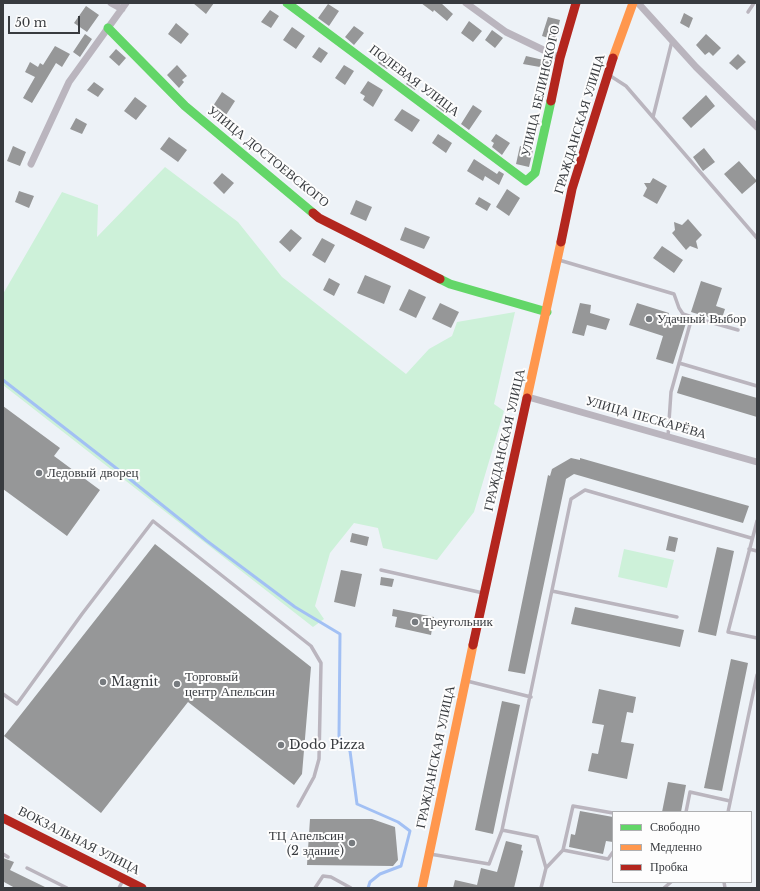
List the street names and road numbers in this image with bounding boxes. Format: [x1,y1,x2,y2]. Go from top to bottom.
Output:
street label: УЛИЦА БЕЛИНСКОГО [518,24,564,158]
street label: ПОЛЕВАЯ УЛИЦА [366,42,462,120]
street label: ГРАЖДАНСКАЯ УЛИЦА [551,52,609,196]
street label: УЛИЦА ДОСТОЕВСКОГО [204,103,332,211]
street label: ГРАЖДАНСКАЯ УЛИЦА [481,367,529,513]
street label: УЛИЦА ПЕСКАРЁВА [584,393,708,443]
street label: ГРАЖДАНСКАЯ УЛИЦА [413,684,459,830]
street label: ВОКЗАЛЬНАЯ УЛИЦА [15,803,143,879]

